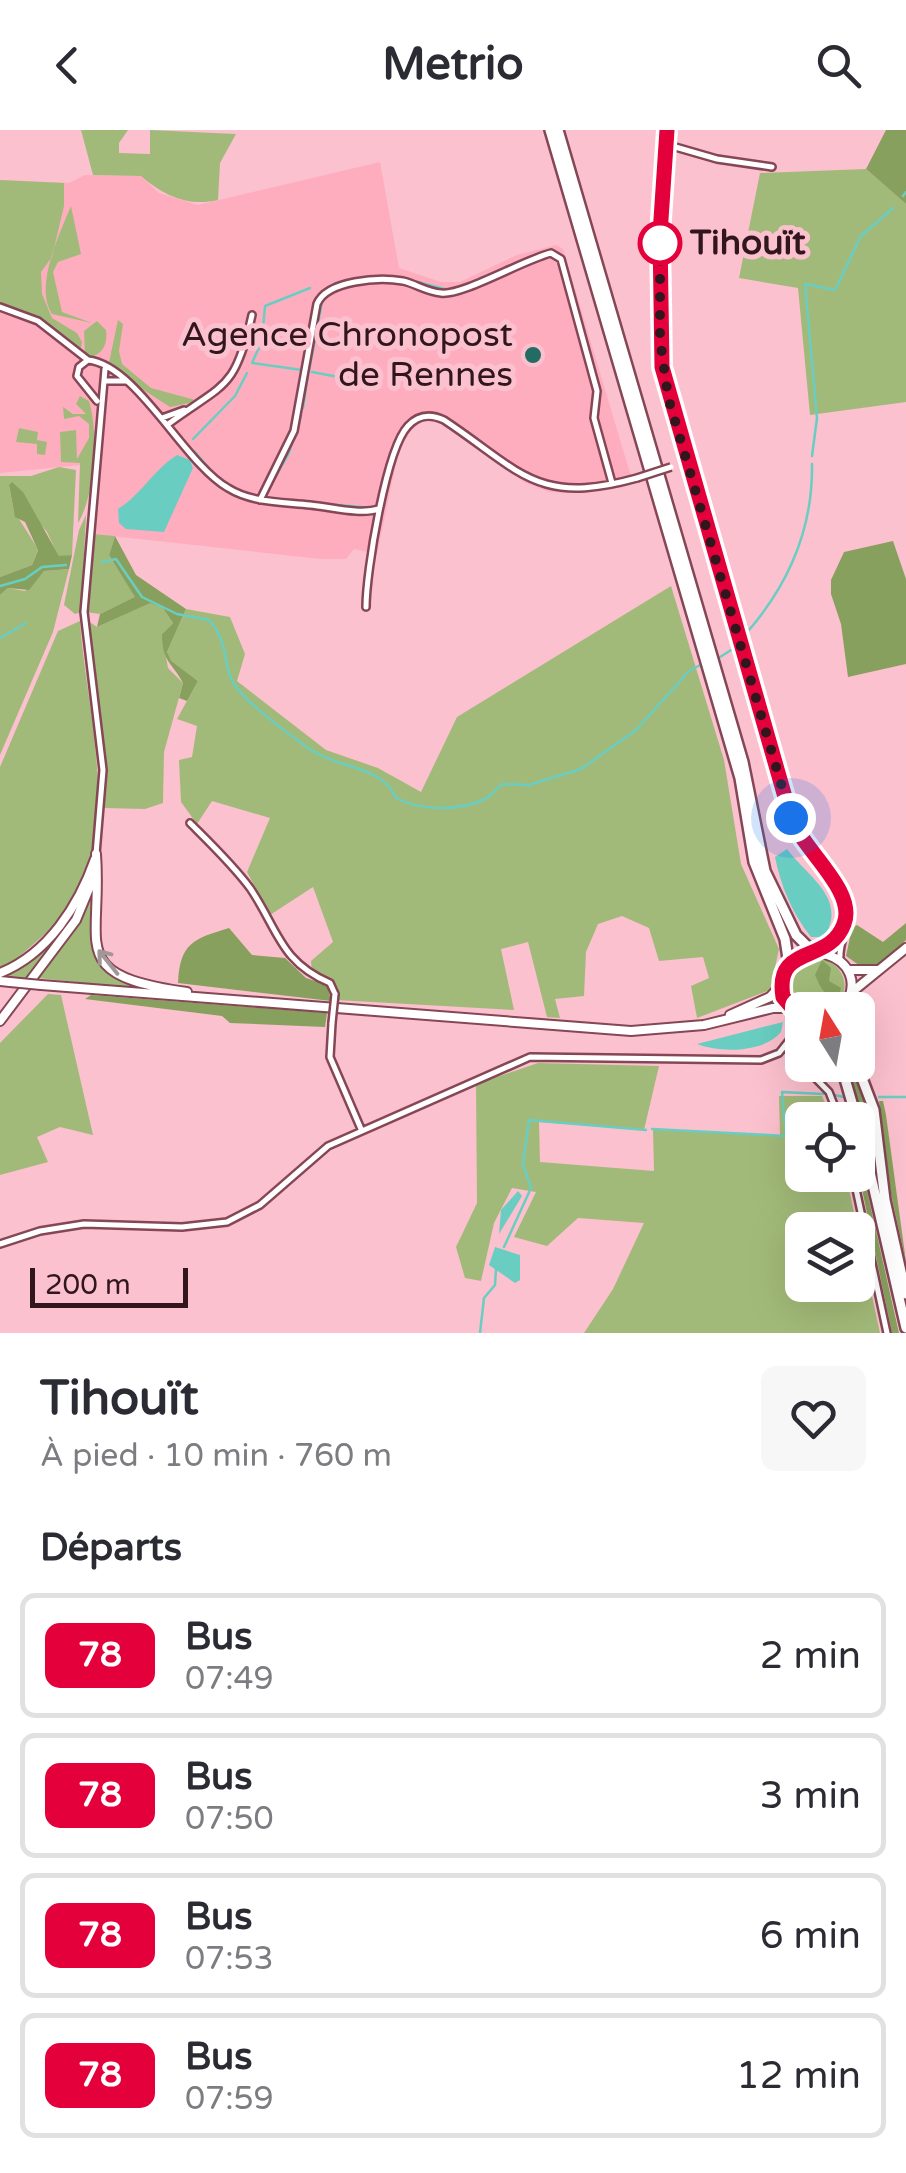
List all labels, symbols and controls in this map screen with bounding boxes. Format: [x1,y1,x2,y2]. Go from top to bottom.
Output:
icon: back [40,38,95,93]
text: Metrio [382,38,524,92]
icon: search [811,38,866,93]
marker: Tihouït [639,222,681,264]
place label: Tihouït [689,222,806,264]
place label: Agence Chronopost de Rennes [181,314,513,396]
marker: Agence Chronopost de Rennes [522,344,544,366]
your location [766,793,816,843]
one-way arrow [97,950,119,976]
north arrow [785,992,875,1082]
map controls [785,992,875,1302]
button: locate [785,1102,875,1192]
button: layers [785,1212,875,1302]
scale bar [30,1263,188,1308]
text: 200 m [45,1268,131,1302]
button: heart [761,1366,866,1471]
text: Tihouït [40,1370,199,1428]
text: À pied · 10 min · 760 m [40,1437,392,1475]
text: Départs [40,1525,182,1571]
text: Bus [185,1614,252,1660]
text: 2 min [760,1633,861,1679]
text: 78 [78,1634,122,1676]
text: 07:49 [185,1660,274,1698]
text: Bus [185,1754,252,1800]
text: 3 min [760,1773,861,1819]
text: 78 [78,1774,122,1816]
text: 07:50 [185,1800,274,1838]
text: Bus [185,1894,252,1940]
text: 6 min [760,1913,861,1959]
text: 78 [78,1914,122,1956]
text: 07:53 [185,1940,274,1978]
text: Bus [185,2034,252,2080]
text: 12 min [736,2053,861,2099]
text: 78 [78,2054,122,2096]
text: 07:59 [185,2080,274,2118]

